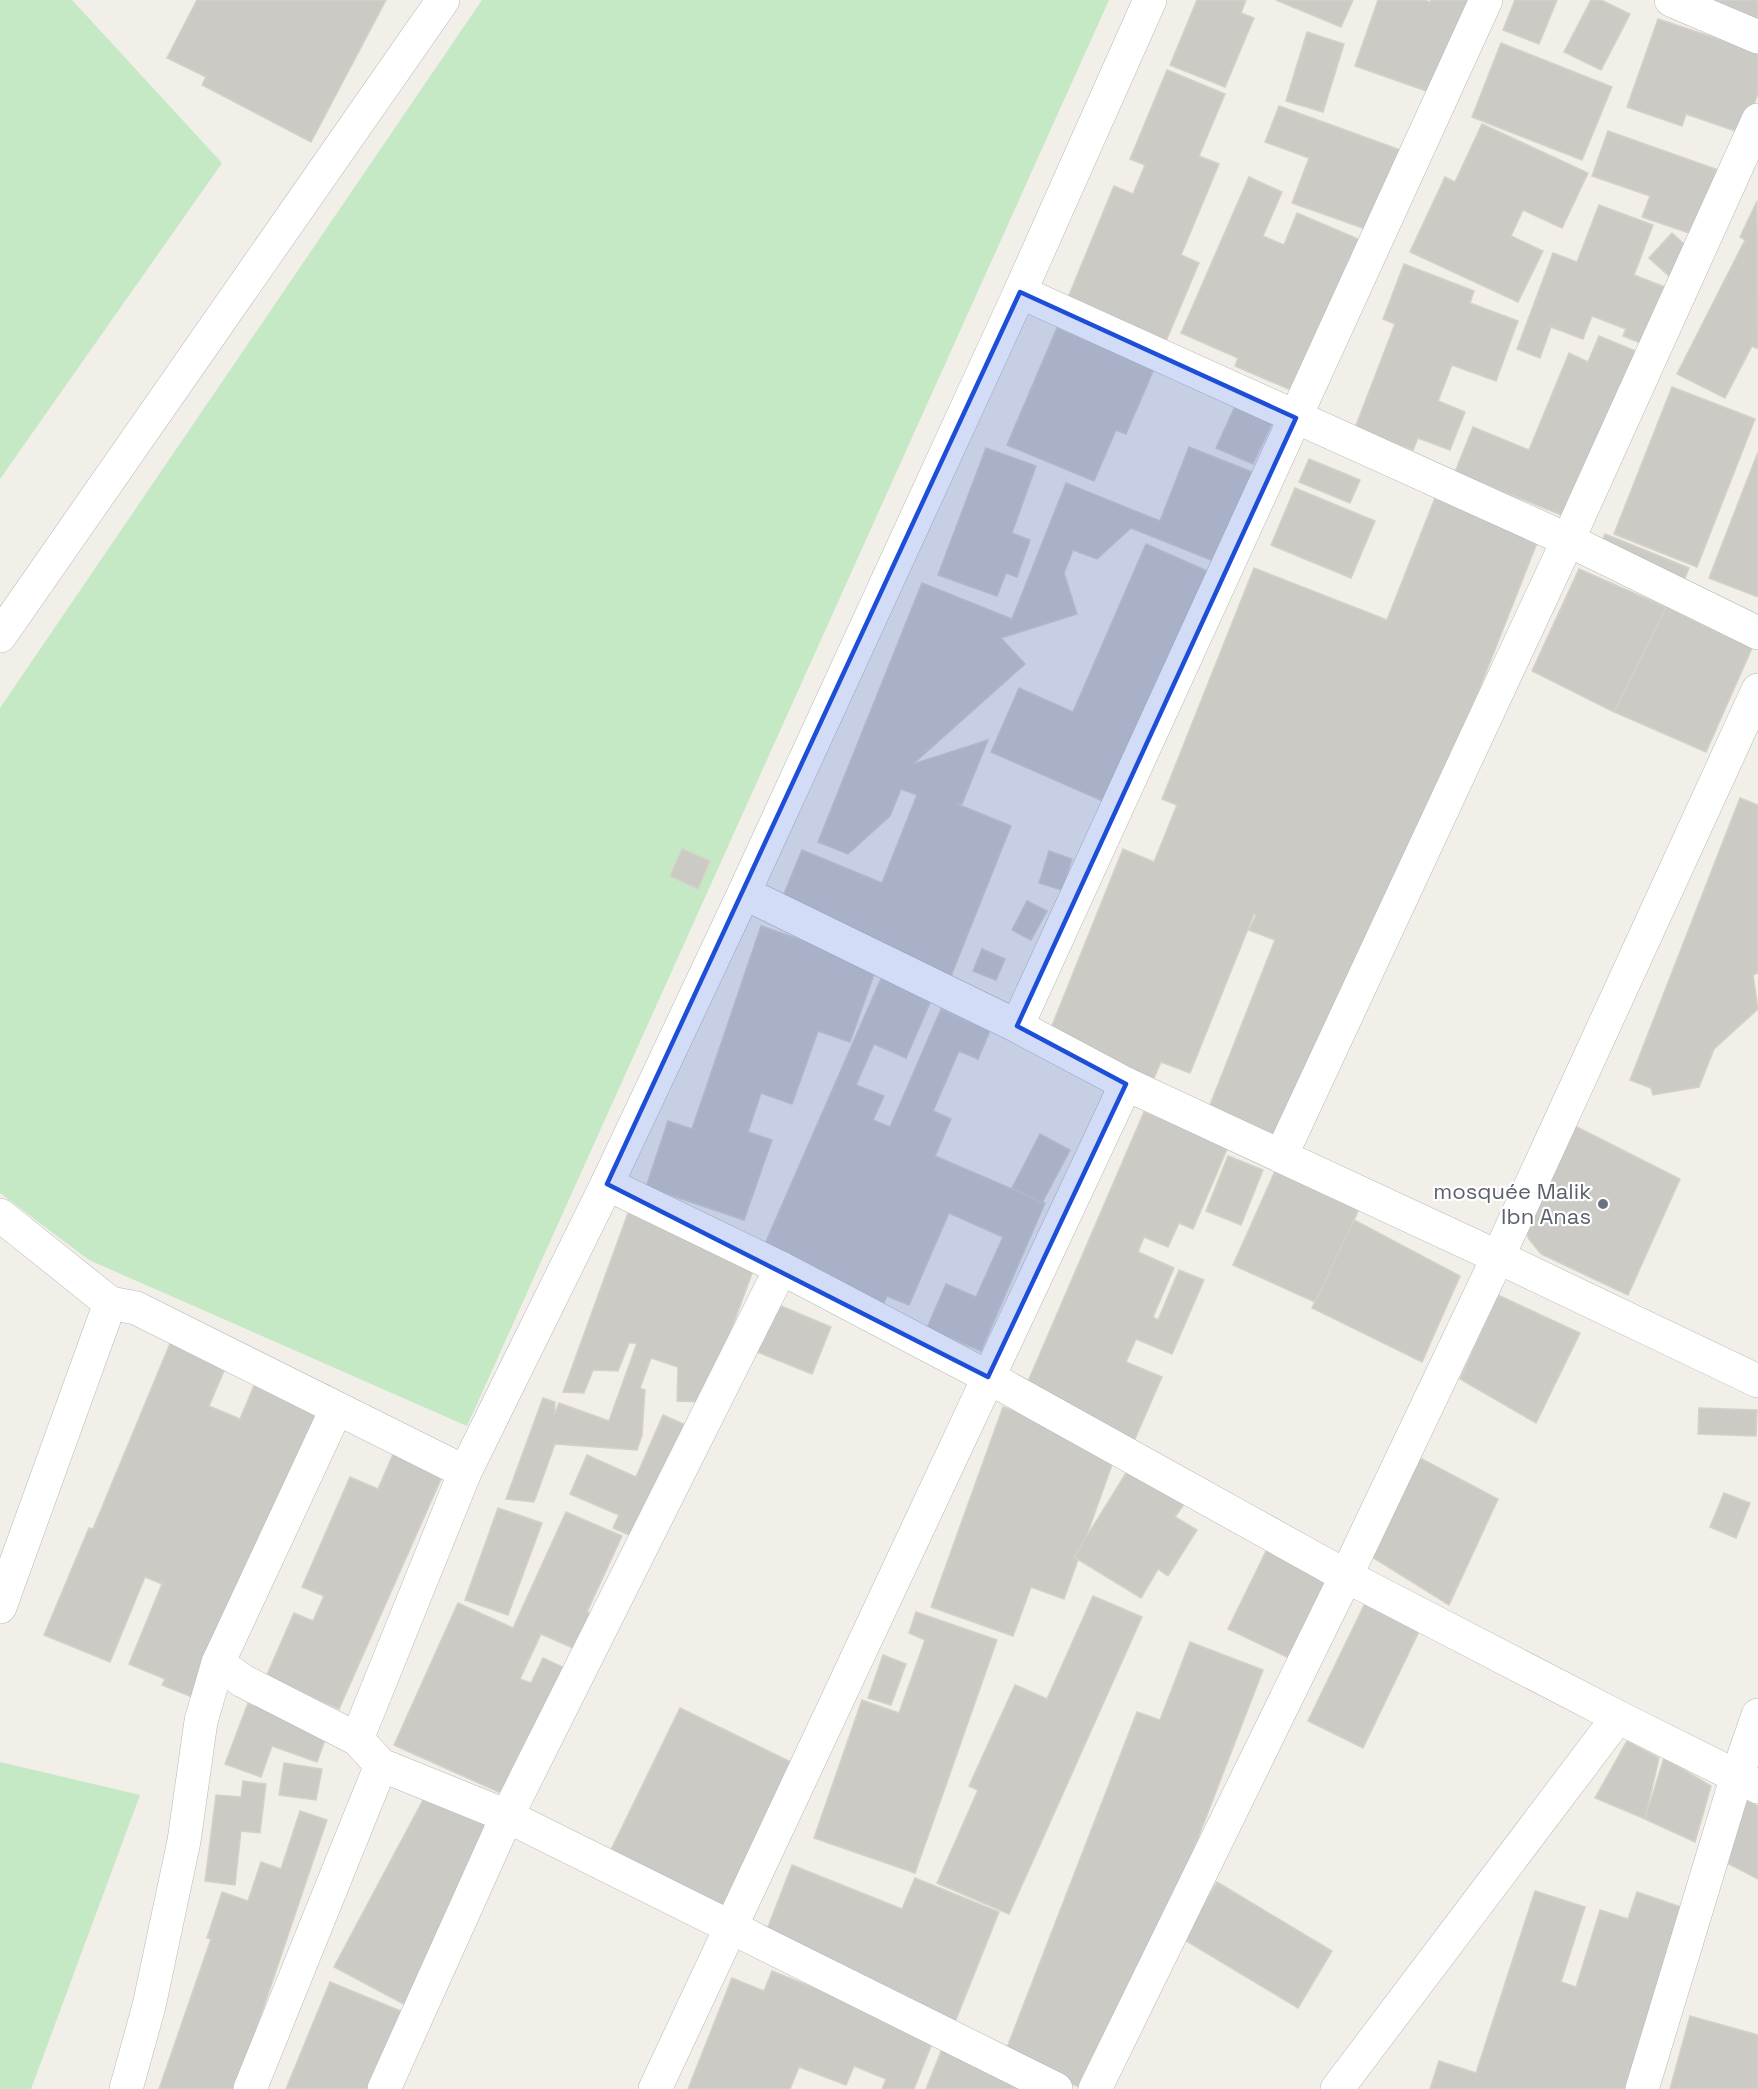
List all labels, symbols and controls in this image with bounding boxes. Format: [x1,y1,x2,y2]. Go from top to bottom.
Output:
place label: mosquée Malik Ibn Anas [1433,1177,1591,1230]
marker: mosquée Malik Ibn Anas [1596,1197,1610,1211]

